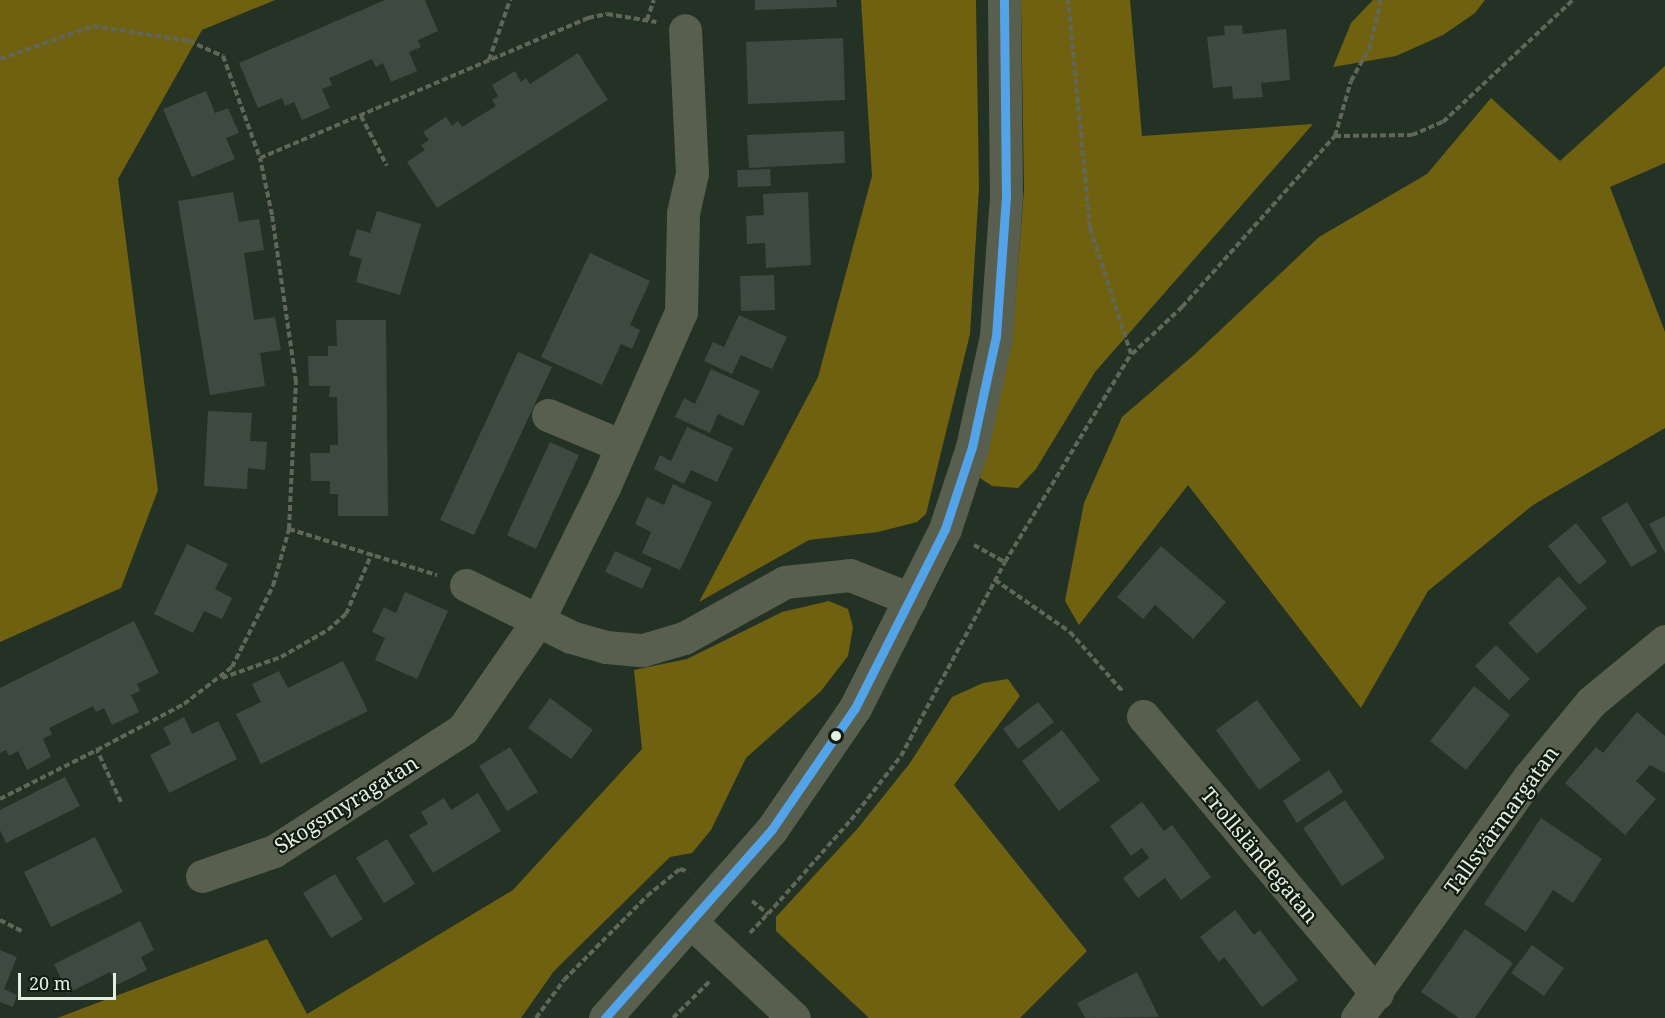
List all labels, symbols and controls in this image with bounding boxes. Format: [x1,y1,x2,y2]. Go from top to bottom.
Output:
unlabelled marker [830,730,842,742]
street label: Tallsvärmargatan [1439,741,1563,899]
street label: Skogsmyragatan [270,750,422,858]
street label: Trollsländegatan [1196,782,1324,928]
scale bar [21,961,118,999]
text: 20 m [29,971,71,995]

